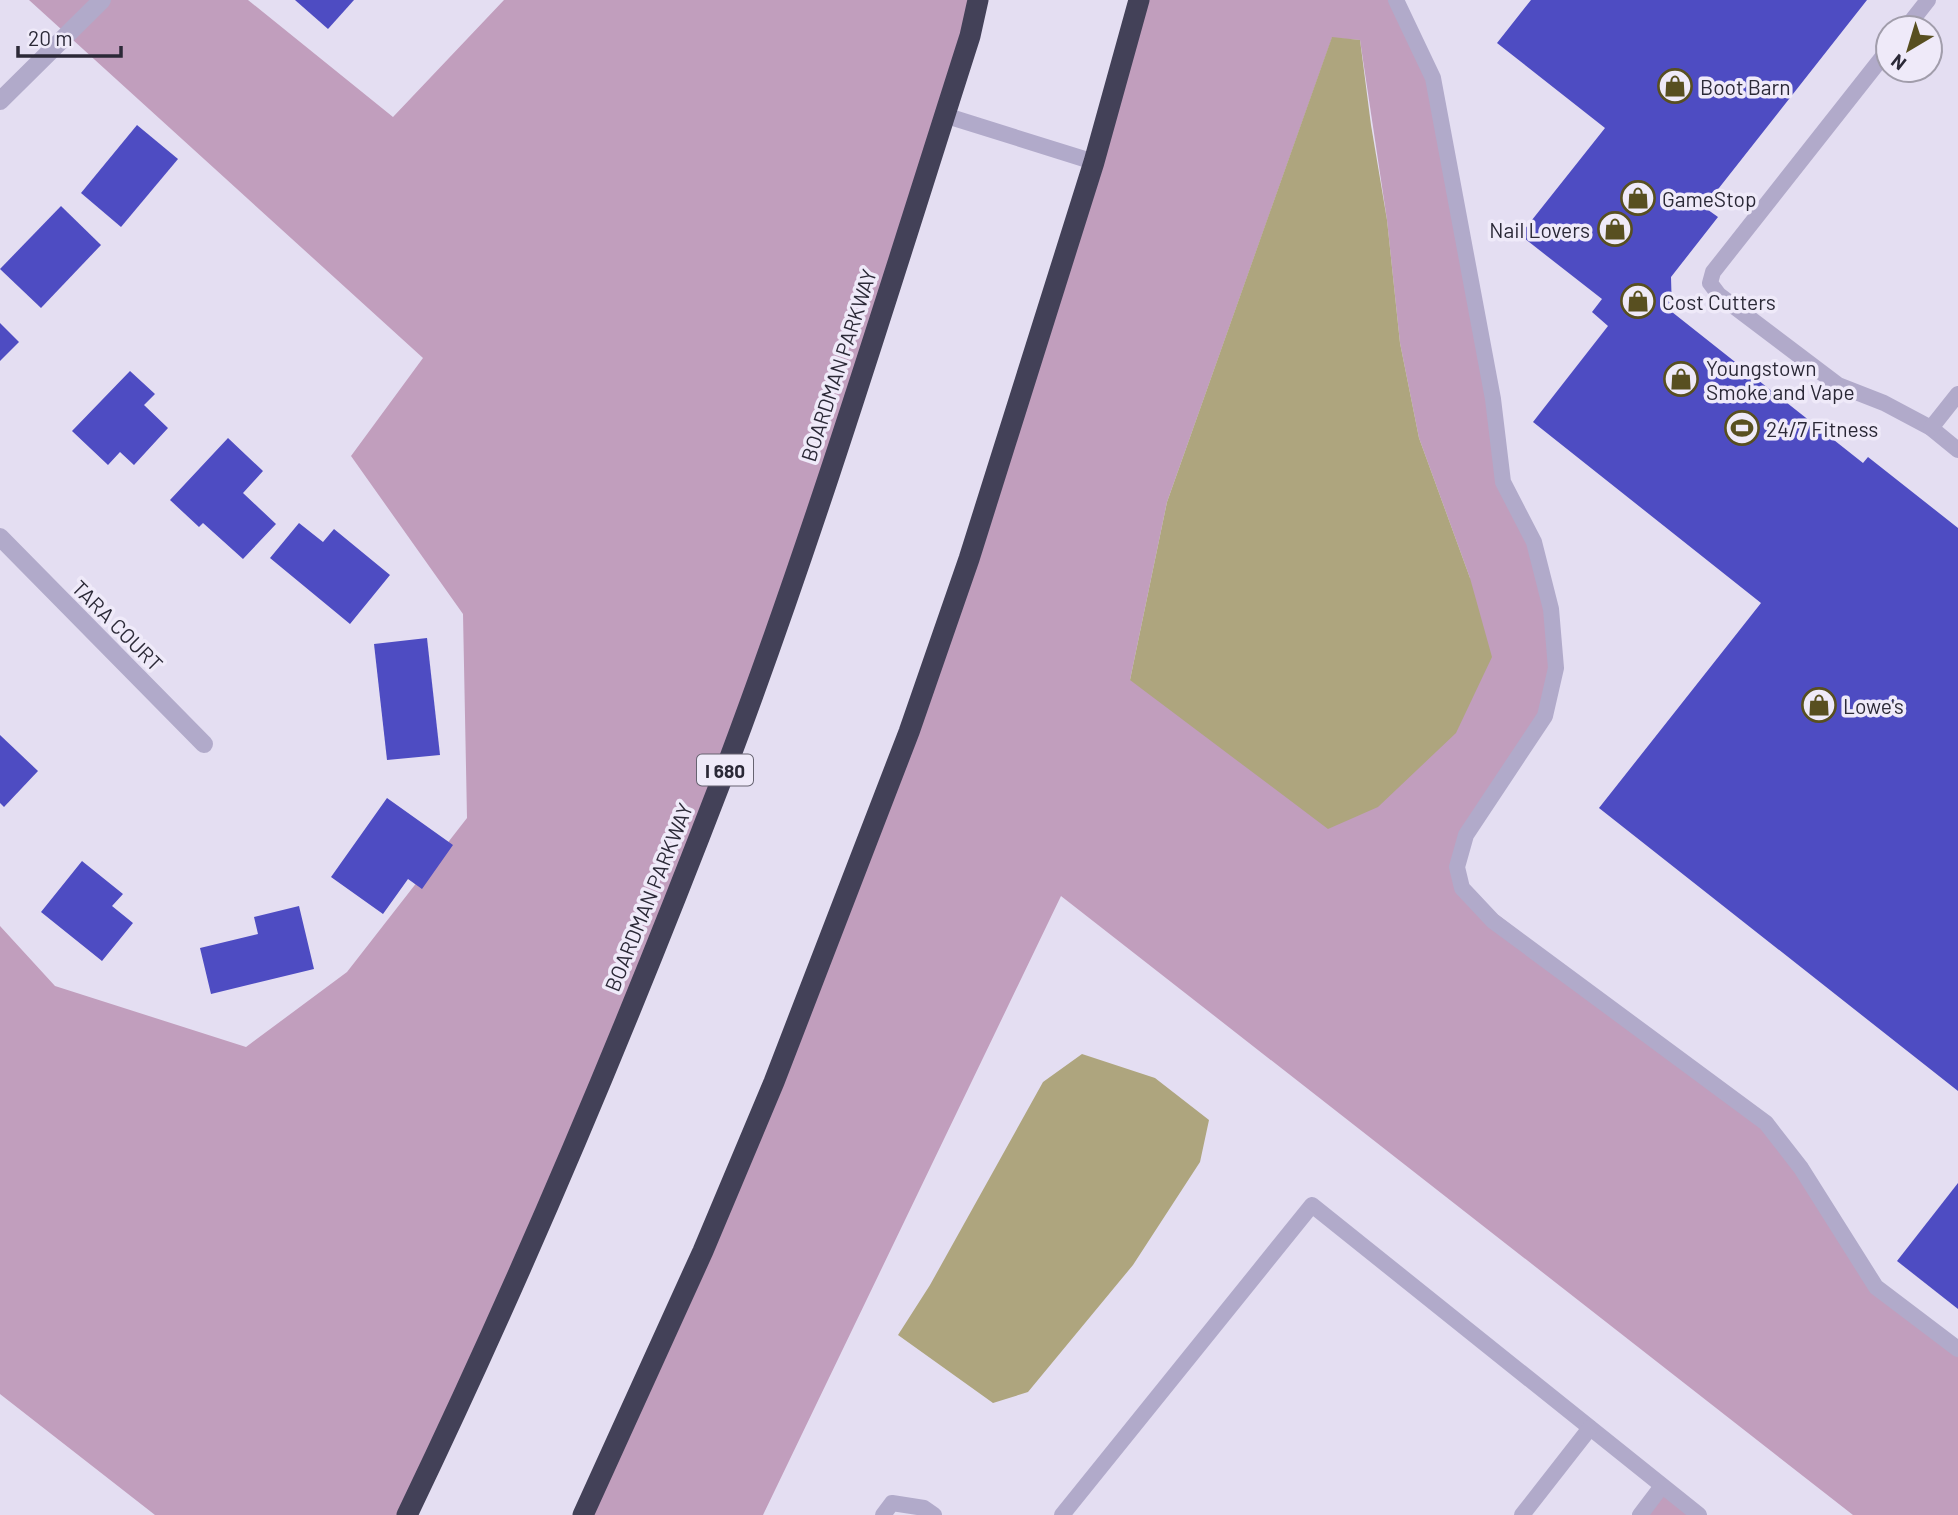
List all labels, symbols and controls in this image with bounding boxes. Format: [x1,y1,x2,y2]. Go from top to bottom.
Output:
scale bar [18,14,121,58]
north arrow [1874,14,1944,84]
text: 20 m [28,25,73,50]
text: N [1886,50,1910,76]
shop icon: Boot Barn [1656,67,1694,105]
place label: Boot Barn [1700,74,1791,99]
shop icon: GameStop [1619,179,1657,217]
place label: GameStop [1662,186,1757,211]
shop icon: Nail Lovers [1596,210,1634,248]
place label: Nail Lovers [1489,217,1590,242]
street label: BOARDMAN PARKWAY [795,266,881,464]
shop icon: Cost Cutters [1619,282,1657,320]
place label: Cost Cutters [1662,289,1776,314]
place label: Youngstown Smoke and Vape [1706,355,1855,404]
shop icon: Youngstown Smoke and Vape [1662,360,1700,398]
sports icon: 24/7 Fitness [1723,409,1761,447]
place label: 24/7 Fitness [1766,416,1878,441]
street label: TARA COURT [67,574,169,676]
shop icon: Lowe's [1800,686,1838,724]
place label: Lowe's [1843,693,1904,718]
road number: I 680 [697,754,753,786]
street label: BOARDMAN PARKWAY [599,799,697,995]

